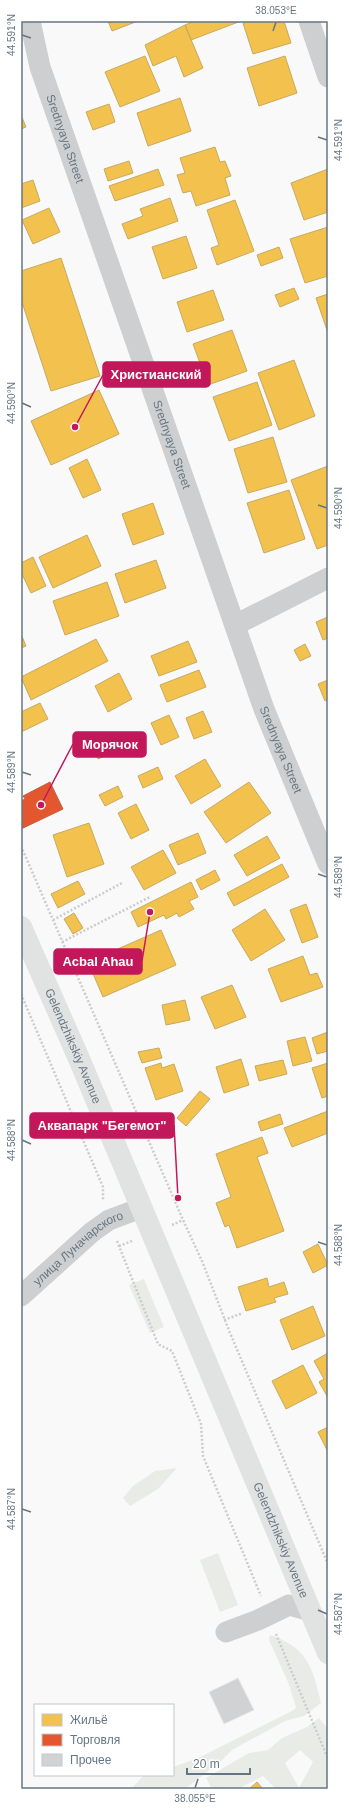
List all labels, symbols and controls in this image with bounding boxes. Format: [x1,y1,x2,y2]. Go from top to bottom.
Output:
text: 38.053°E [255,5,297,16]
text: 44.591°N [6,14,17,56]
street label: Srednyaya Street [43,93,87,185]
text: 44.591°N [333,119,344,161]
callout: Христианский [103,362,210,387]
text: Христианский [111,367,202,382]
text: 44.590°N [6,382,17,424]
street label: Srednyaya Street [150,398,194,491]
text: 44.590°N [333,487,344,529]
street label: Srednyaya Street [257,704,305,796]
callout: Морячок [73,732,146,757]
text: Морячок [82,737,139,752]
text: 44.589°N [6,751,17,793]
text: 44.589°N [333,856,344,898]
callout: Acbal Ahau [54,949,142,974]
text: Acbal Ahau [62,954,134,969]
street label: Gelendzhikskiy Avenue [42,986,104,1106]
callout: Аквапарк "Бегемот" [30,1113,174,1138]
text: Аквапарк "Бегемот" [38,1118,166,1133]
text: 44.588°N [6,1119,17,1161]
street label: улица Луначарского [30,1208,125,1288]
text: 44.588°N [333,1224,344,1266]
street label: Gelendzhikskiy Avenue [250,1480,311,1600]
text: 44.587°N [6,1488,17,1530]
text: 44.587°N [333,1593,344,1635]
legend [34,1704,174,1776]
text: Жильё [70,1713,108,1727]
text: Торговля [70,1733,120,1747]
scale bar [187,1750,250,1776]
text: Прочее [70,1753,112,1767]
text: 20 m [193,1757,220,1771]
text: 38.055°E [174,1793,216,1804]

